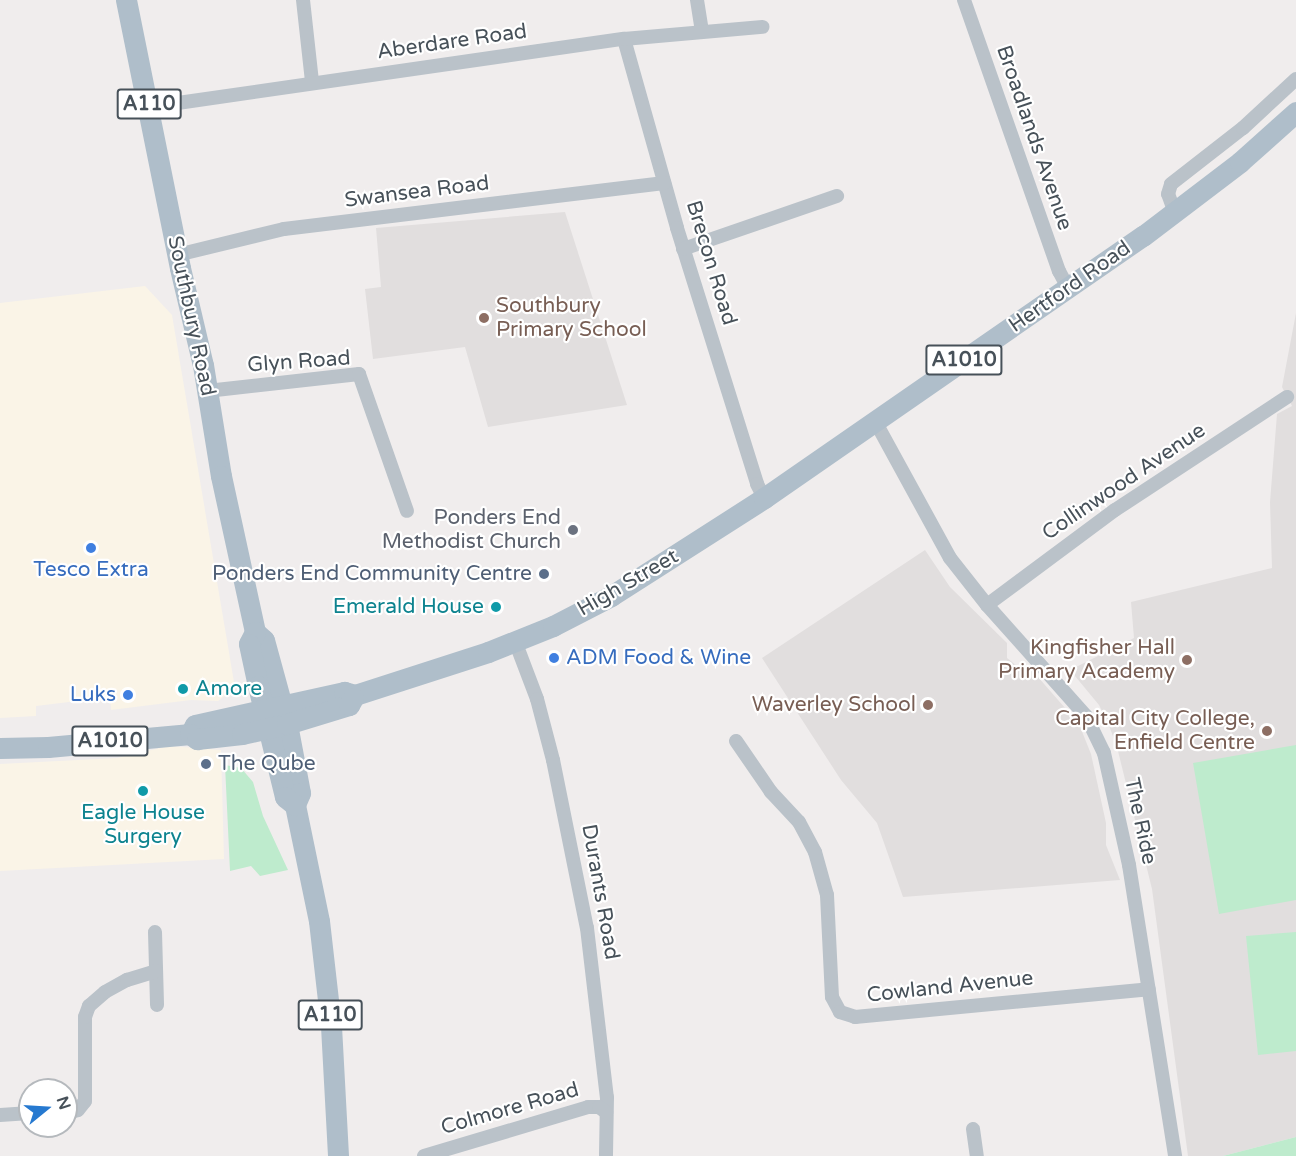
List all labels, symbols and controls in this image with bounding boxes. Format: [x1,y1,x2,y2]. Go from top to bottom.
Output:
street label: Aberdare Road [375,19,529,65]
street label: Broadlands Avenue [991,42,1077,234]
road number: A110 [116,87,182,121]
street label: Swansea Road [343,171,491,213]
street label: Brecon Road [680,198,742,328]
street label: Southbury Road [162,234,220,398]
street label: Hertford Road [1004,236,1136,338]
place label: Southbury Primary School [496,293,647,343]
marker: Southbury Primary School [477,311,491,325]
road number: A1010 [925,343,1003,377]
street label: Glyn Road [247,346,351,378]
street label: Collinwood Avenue [1038,418,1210,546]
place label: Ponders End Methodist Church [382,505,561,555]
marker: Ponders End Methodist Church [566,523,580,537]
marker: Tesco Extra [84,541,98,555]
street label: High Street [573,544,683,622]
place label: Tesco Extra [33,557,149,583]
place label: Ponders End Community Centre [212,561,532,587]
marker: Ponders End Community Centre [537,567,551,581]
place label: Emerald House [333,594,484,620]
marker: Emerald House [489,600,503,614]
place label: Kingfisher Hall Primary Academy [998,635,1175,685]
place label: ADM Food & Wine [566,645,751,671]
marker: ADM Food & Wine [547,651,561,665]
marker: Kingfisher Hall Primary Academy [1180,653,1194,667]
place label: Amore [195,676,262,702]
place label: Luks [70,682,116,708]
marker: Amore [176,682,190,696]
marker: Luks [121,688,135,702]
place label: Waverley School [752,692,916,718]
marker: Waverley School [921,698,935,712]
place label: Capital City College, Enfield Centre [1055,706,1255,756]
road number: A1010 [71,724,149,758]
marker: Capital City College, Enfield Centre [1260,724,1274,738]
place label: The Qube [218,751,316,777]
marker: The Qube [199,757,213,771]
street label: The Ride [1119,775,1161,867]
marker: Eagle House Surgery [136,784,150,798]
place label: Eagle House Surgery [81,800,205,850]
street label: Durants Road [576,822,624,962]
street label: Cowland Avenue [866,966,1034,1008]
road number: A110 [297,998,363,1032]
street label: Colmore Road [438,1077,582,1141]
north arrow [18,1078,78,1138]
text: N [52,1094,75,1112]

